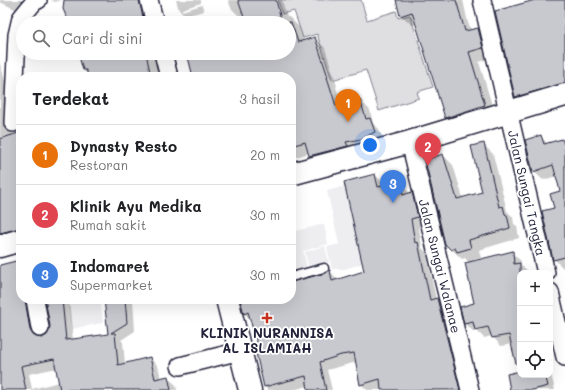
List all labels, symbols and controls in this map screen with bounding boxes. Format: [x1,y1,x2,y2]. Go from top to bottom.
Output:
search box [16,16,296,60]
icon: search [30,27,52,49]
text: Cari di sini [62,28,143,48]
text: Terdekat [32,87,109,109]
pin: 1 [335,89,361,122]
text: 3 hasil [239,90,280,107]
street label: Jalan Sungai Tangka [505,128,550,257]
pin: 2 [415,133,441,166]
your location [360,135,380,155]
text: Dynasty Resto [70,136,177,156]
text: 1 [42,146,48,163]
text: 20 m [250,146,280,163]
text: Restoran [70,156,128,173]
pin: 3 [380,170,406,203]
text: Klinik Ayu Medika [70,196,202,216]
street label: Jalan Sungai Walanae [416,197,465,335]
text: 2 [41,206,49,223]
text: 30 m [250,206,280,223]
text: Rumah sakit [70,216,146,233]
text: Indomaret [70,256,149,276]
text: 3 [41,266,49,283]
text: 30 m [250,266,280,283]
map controls [517,270,553,378]
button: + [517,270,553,306]
text: Supermarket [70,276,153,293]
button: − [517,306,553,342]
marker: KLINIK NURANNISA AL ISLAMIAH [261,312,273,324]
place label: KLINIK NURANNISA AL ISLAMIAH [200,324,334,356]
button: locate [517,342,553,378]

